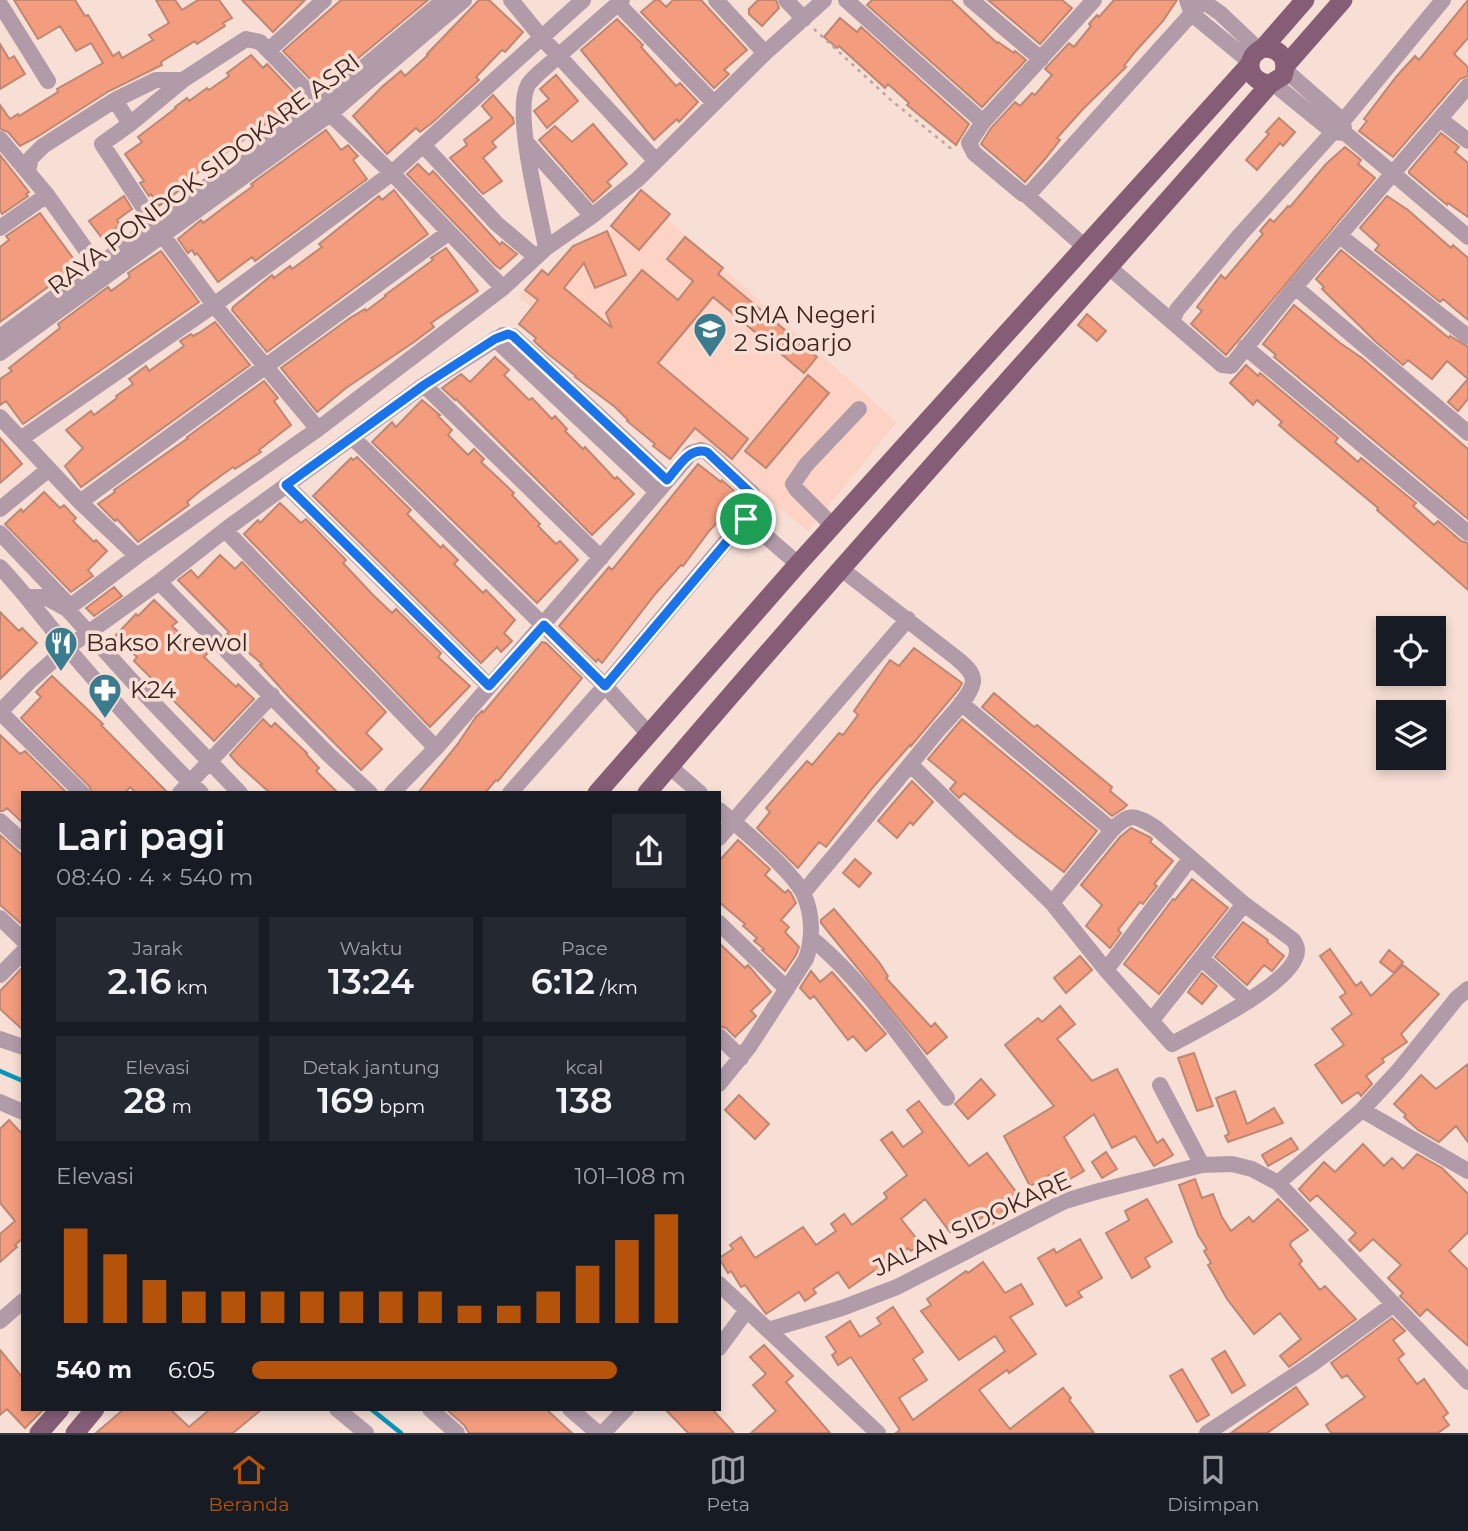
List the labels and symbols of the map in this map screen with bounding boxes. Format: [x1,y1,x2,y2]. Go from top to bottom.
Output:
street label: RAYA PONDOK SIDOKARE ASRI [42,47,365,300]
place label: SMA Negeri 2 Sidoarjo [734,300,876,357]
school or university icon: SMA Negeri 2 Sidoarjo [691,310,729,359]
pin [716,489,776,549]
restaurant icon: Bakso Krewol [42,624,80,673]
place label: Bakso Krewol [86,628,248,657]
pharmacy icon: K24 [86,671,124,720]
place label: K24 [130,675,176,704]
street label: JALAN SIDOKARE [867,1165,1075,1283]

